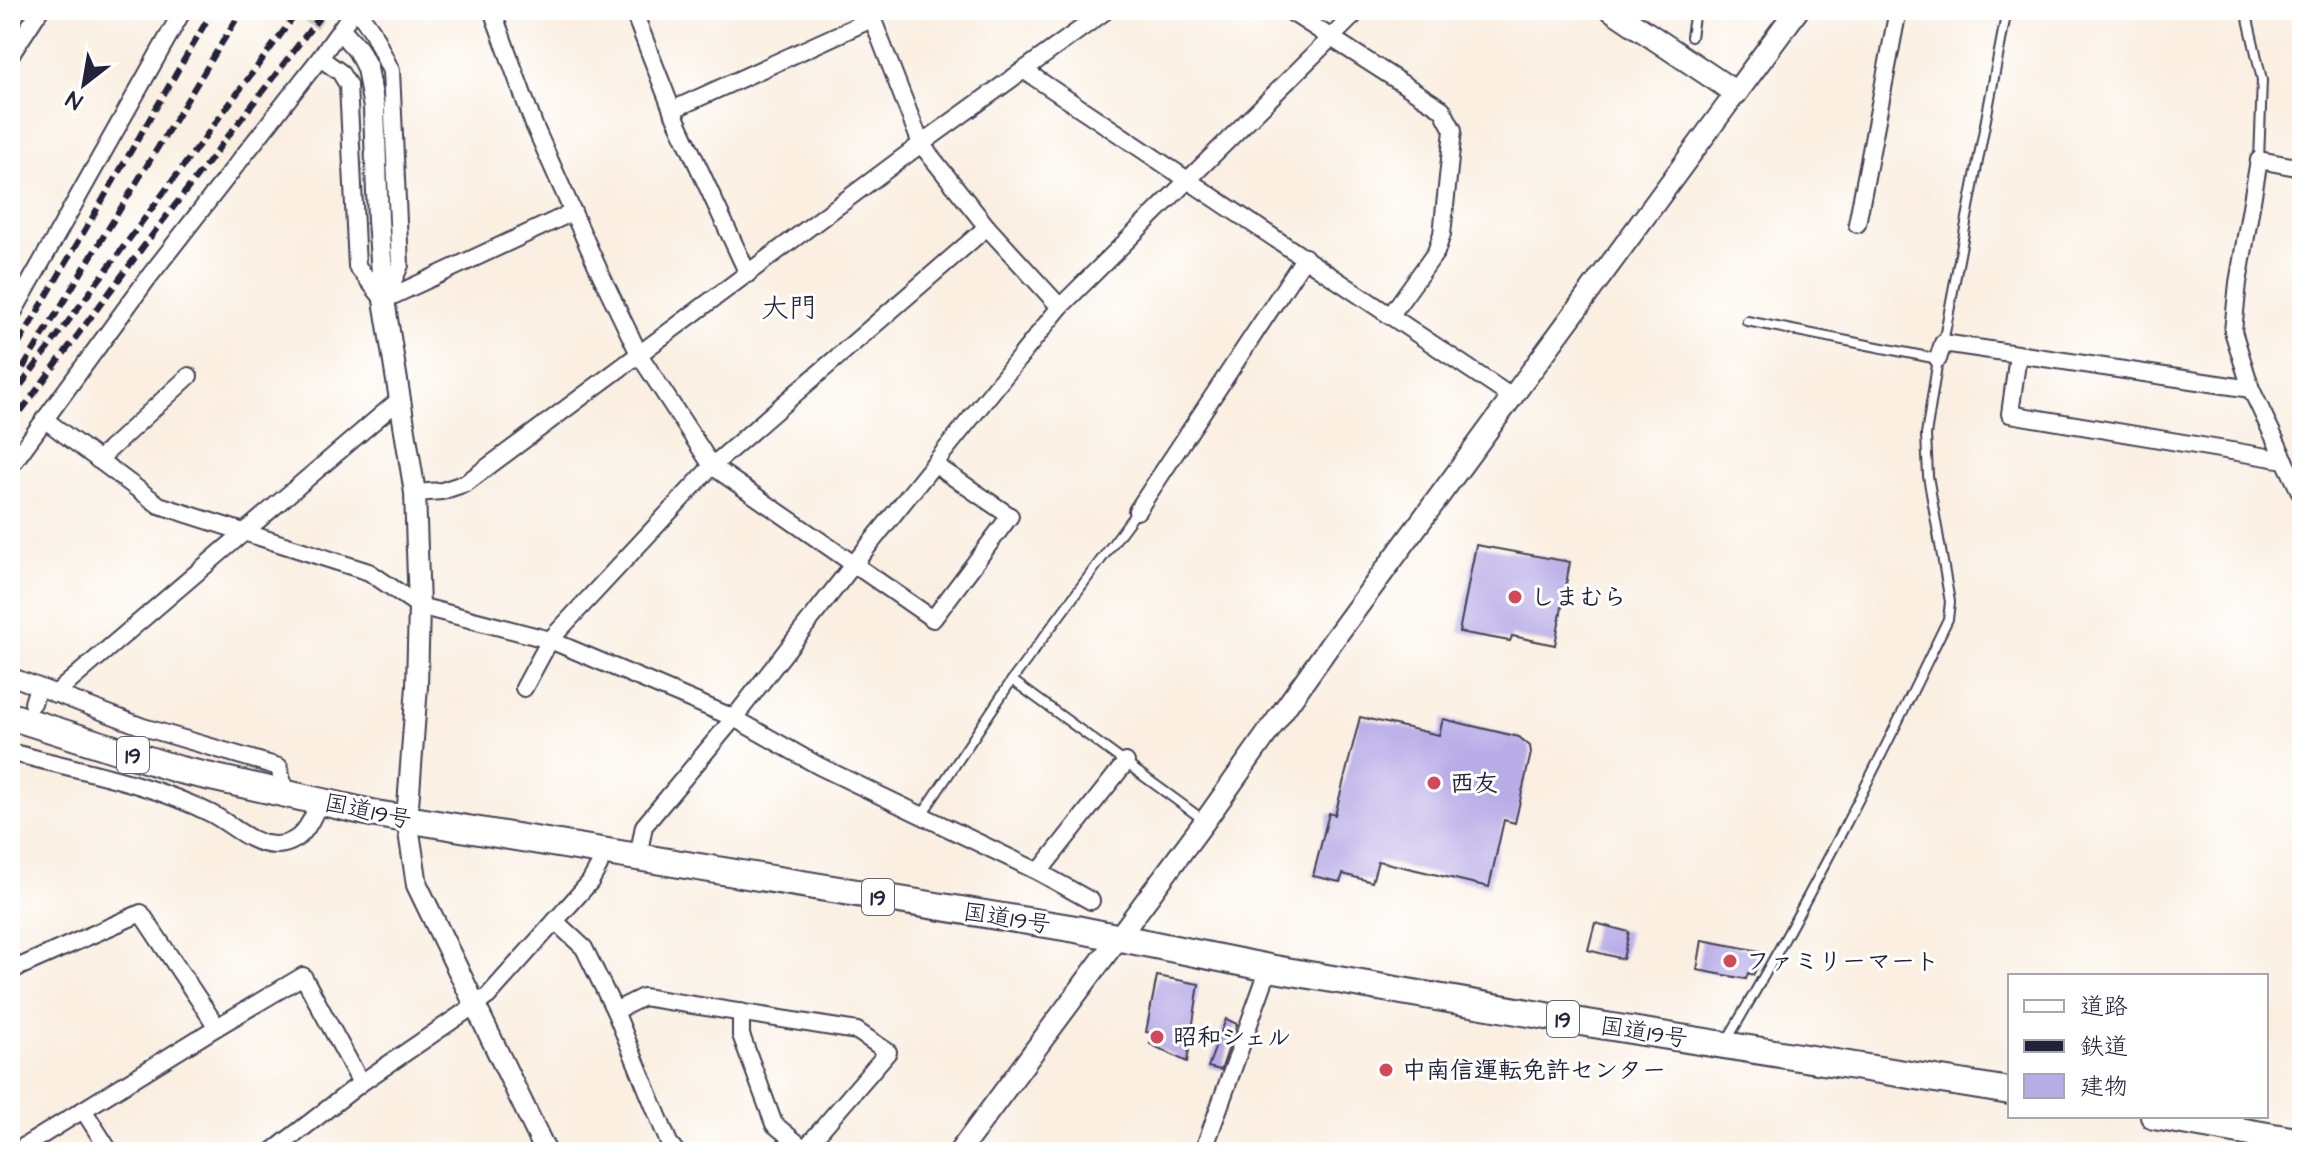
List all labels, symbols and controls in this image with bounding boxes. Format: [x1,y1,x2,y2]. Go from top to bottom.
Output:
north arrow [44,44,124,124]
text: N [60,83,88,117]
district label: 大門 [761,289,817,328]
place label: しまむら [1531,581,1627,615]
marker: しまむら [1506,588,1524,606]
road number: 19 [117,737,149,773]
place label: 西友 [1450,767,1498,801]
marker: 西友 [1425,774,1443,792]
street label: 国道19号 [321,786,415,838]
road number: 19 [862,879,894,915]
street label: 国道19号 [960,895,1053,943]
place label: ファミリーマート [1746,945,1939,979]
marker: ファミリーマート [1721,952,1739,970]
legend [2008,974,2268,1118]
text: 道路 [2080,990,2128,1024]
road number: 19 [1547,1001,1579,1037]
street label: 国道19号 [1597,1009,1690,1057]
place label: 昭和シェル [1173,1021,1291,1055]
marker: 昭和シェル [1148,1028,1166,1046]
text: 鉄道 [2080,1030,2128,1064]
place label: 中南信運転免許センター [1402,1054,1666,1088]
marker: 中南信運転免許センター [1377,1061,1395,1079]
text: 建物 [2080,1070,2128,1104]

